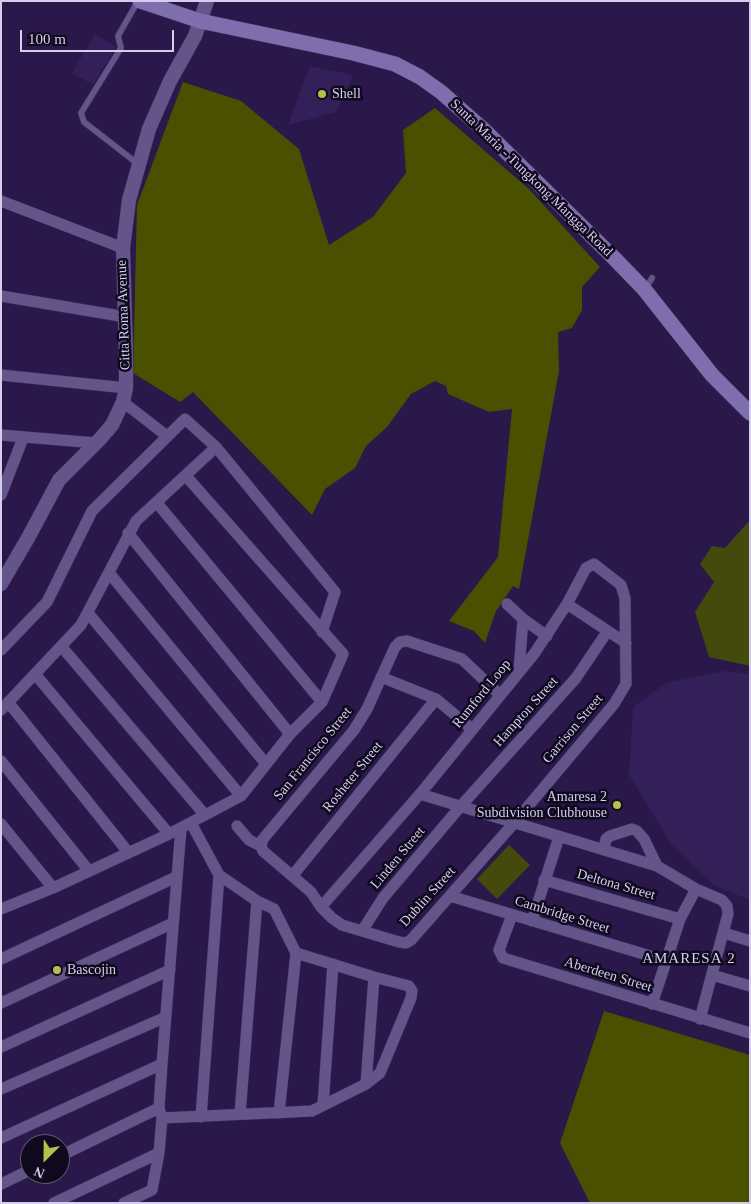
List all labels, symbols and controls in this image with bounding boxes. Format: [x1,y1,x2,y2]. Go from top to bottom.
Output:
scale bar [22,20,176,52]
text: 100 m [28,31,66,47]
place label: Shell [332,86,361,102]
marker: Shell [316,88,328,100]
street label: Santa Maria - Tungkong Mangga Road [446,96,616,260]
street label: Citta Roma Avenue [114,260,134,370]
street label: Rumford Loop [449,656,515,732]
street label: Hampton Street [490,674,562,750]
street label: Garrison Street [539,691,607,767]
street label: San Francisco Street [270,704,356,804]
street label: Rosheter Street [319,738,387,816]
place label: Amaresa 2 Subdivision Clubhouse [477,789,607,822]
marker: Amaresa 2 Subdivision Clubhouse [611,799,623,811]
street label: Linden Street [367,824,429,892]
street label: Dublin Street [397,863,459,931]
street label: Deltona Street [575,866,657,904]
street label: Cambridge Street [513,893,611,937]
district label: AMARESA 2 [641,950,737,968]
street label: Aberdeen Street [562,954,654,996]
place label: Bascojin [67,962,116,978]
marker: Bascojin [51,964,63,976]
north arrow [20,1134,70,1184]
text: N [32,1163,47,1181]

